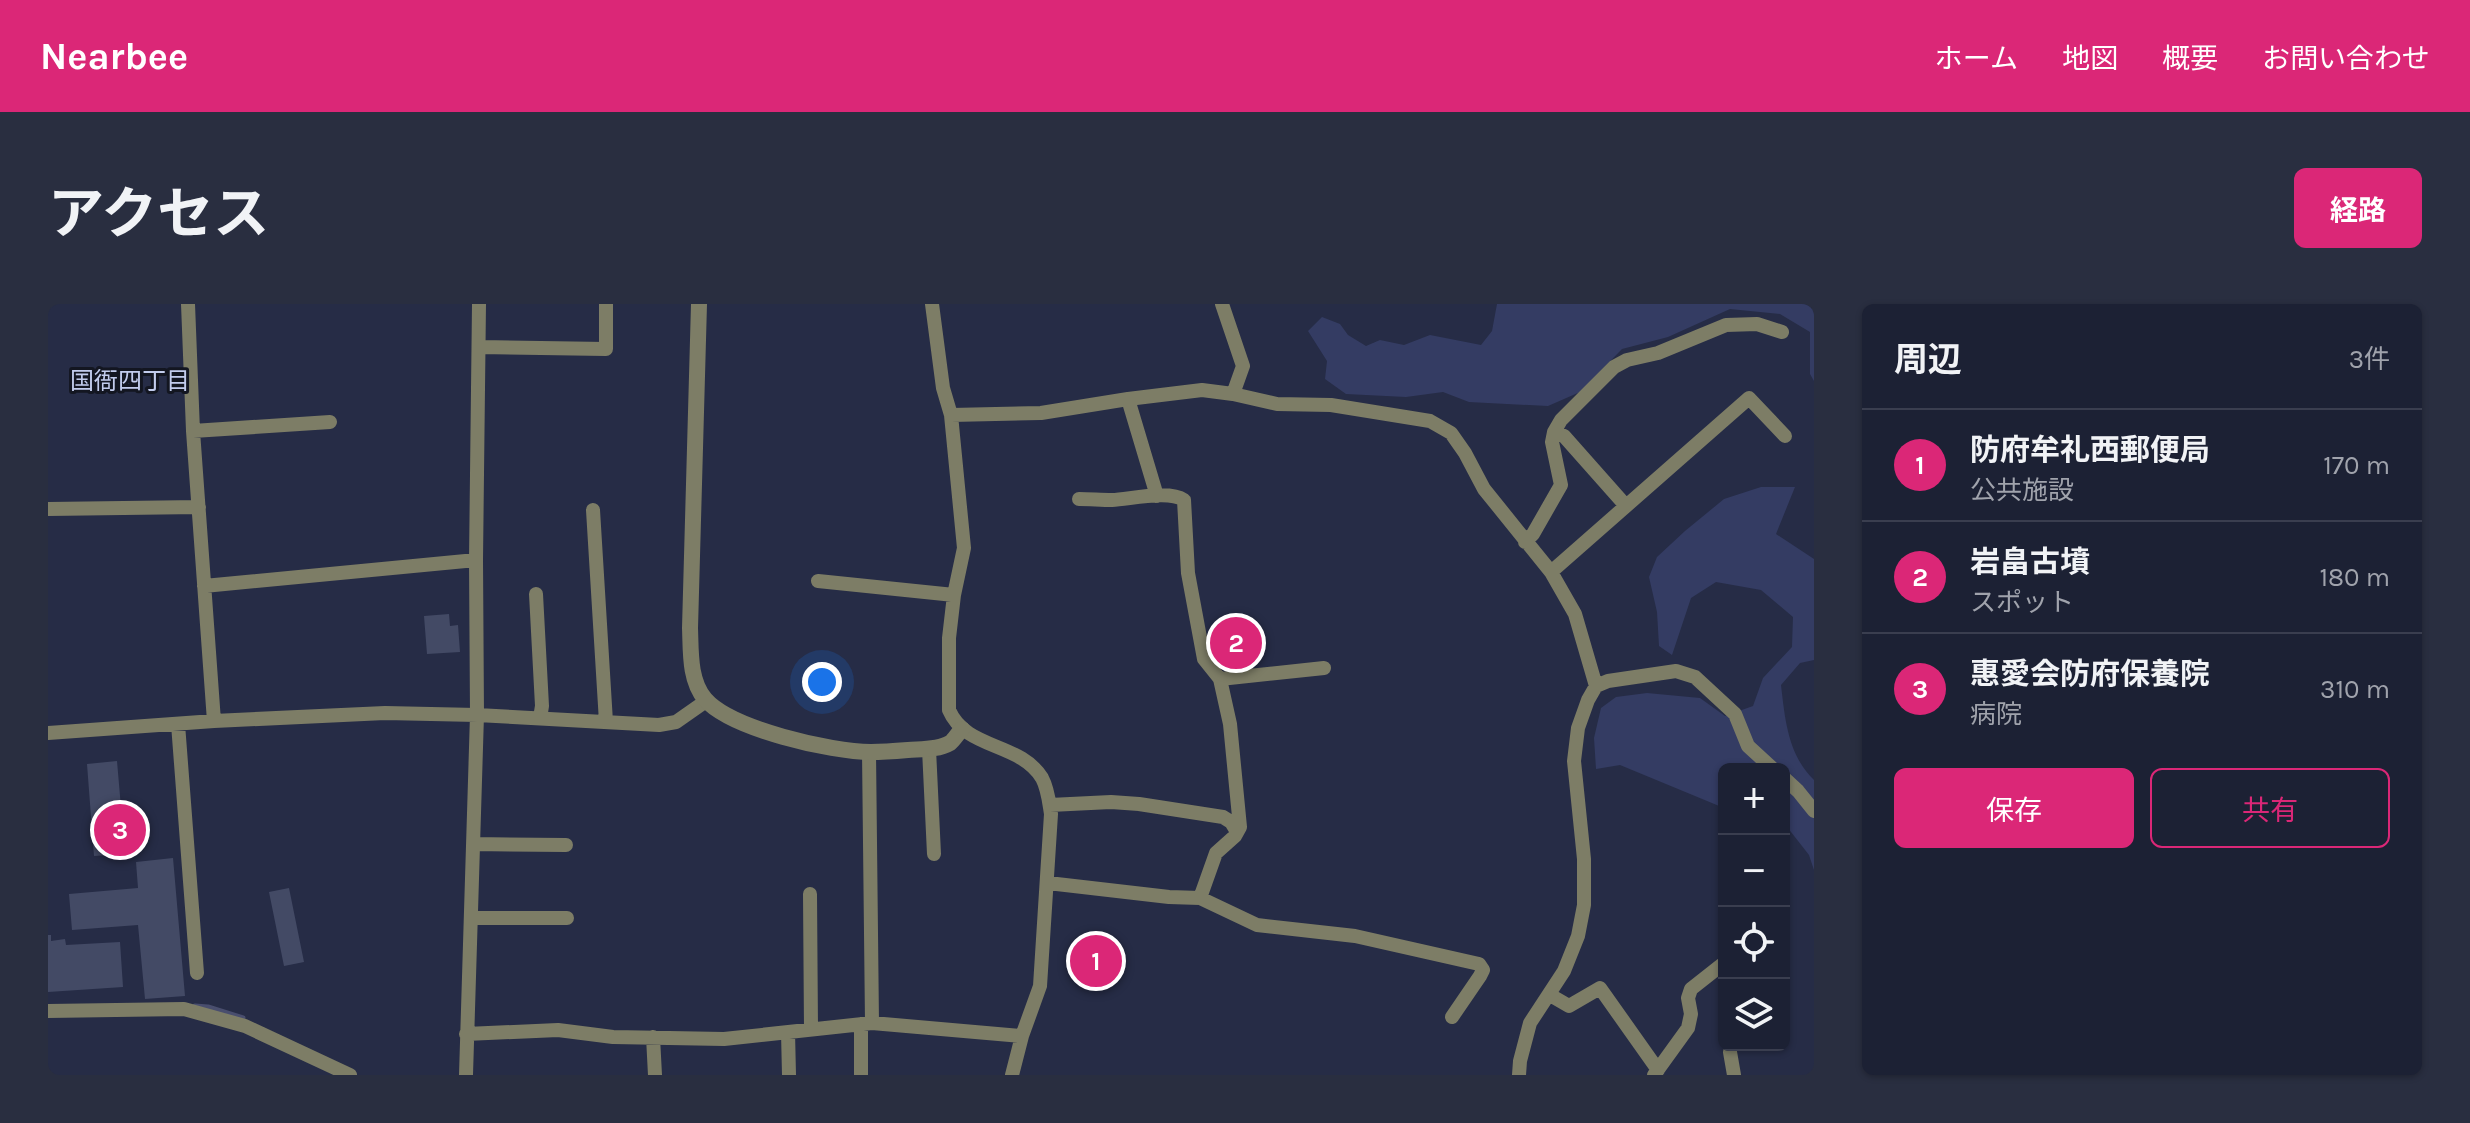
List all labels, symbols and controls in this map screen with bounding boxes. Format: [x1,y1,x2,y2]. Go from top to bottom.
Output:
text: Nearbee [40,34,188,79]
text: ホーム [1935,42,2018,75]
text: 地図 [2062,42,2118,75]
text: 概要 [2162,42,2218,75]
text: お問い合わせ [2262,42,2430,75]
button: 経路 [2294,168,2422,248]
text: アクセス [48,182,269,247]
text: 周辺 [1894,340,1962,380]
text: 3件 [2349,344,2390,375]
district label: 国衙四丁目 [70,367,190,395]
text: 防府牟礼西郵便局 [1970,432,2210,468]
text: 1 [1915,450,1925,481]
text: 170 m [2323,450,2390,481]
text: 公共施設 [1970,475,2074,506]
text: 岩畠古墳 [1970,544,2090,580]
text: 2 [1912,562,1928,593]
text: 180 m [2320,562,2390,593]
text: スポット [1970,587,2074,618]
pin: 2 [1210,613,1262,673]
text: 惠愛会防府保養院 [1970,656,2210,692]
your location [802,662,842,702]
text: 3 [1912,674,1928,705]
text: 310 m [2320,674,2390,705]
text: 病院 [1970,699,2022,730]
map controls [1718,763,1790,1051]
button: + [1718,763,1790,835]
button: 保存 [1894,768,2134,848]
button: 共有 [2150,768,2390,848]
pin: 3 [94,800,146,860]
button: − [1718,835,1790,907]
button: locate [1718,907,1790,979]
pin: 1 [1070,931,1122,991]
button: layers [1718,979,1790,1051]

